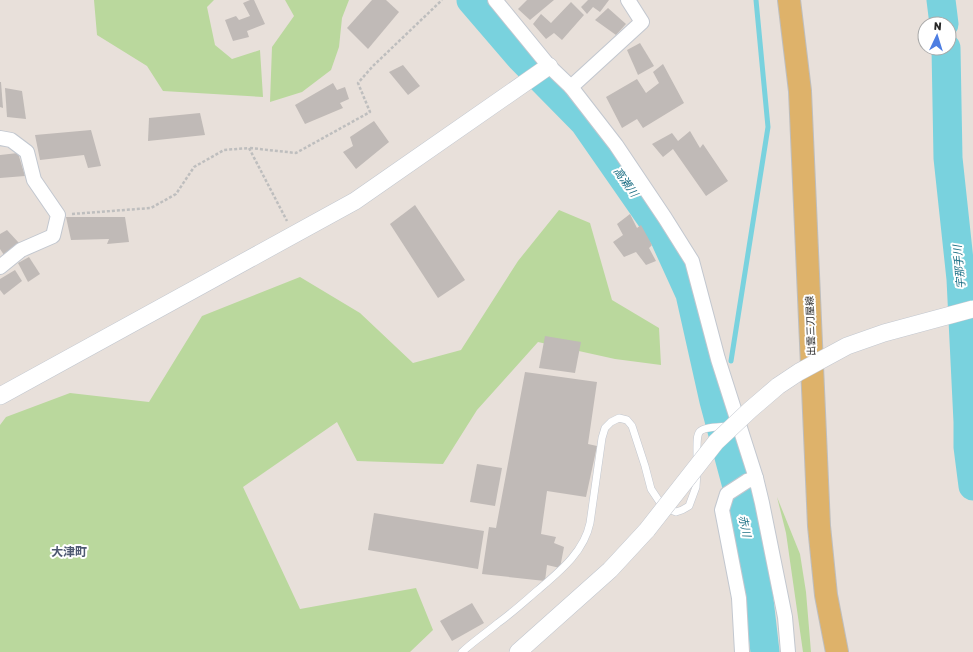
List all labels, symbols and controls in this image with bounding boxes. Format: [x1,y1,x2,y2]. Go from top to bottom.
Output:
north arrow [917,16,957,56]
text: N [933,20,942,33]
water label: 高瀬川 [611,165,641,200]
water label: 宇那手川 [951,243,968,289]
street label: 出雲三刀屋線 [804,296,818,356]
water label: 赤川 [736,514,753,539]
district label: 大津町 [51,545,87,559]

